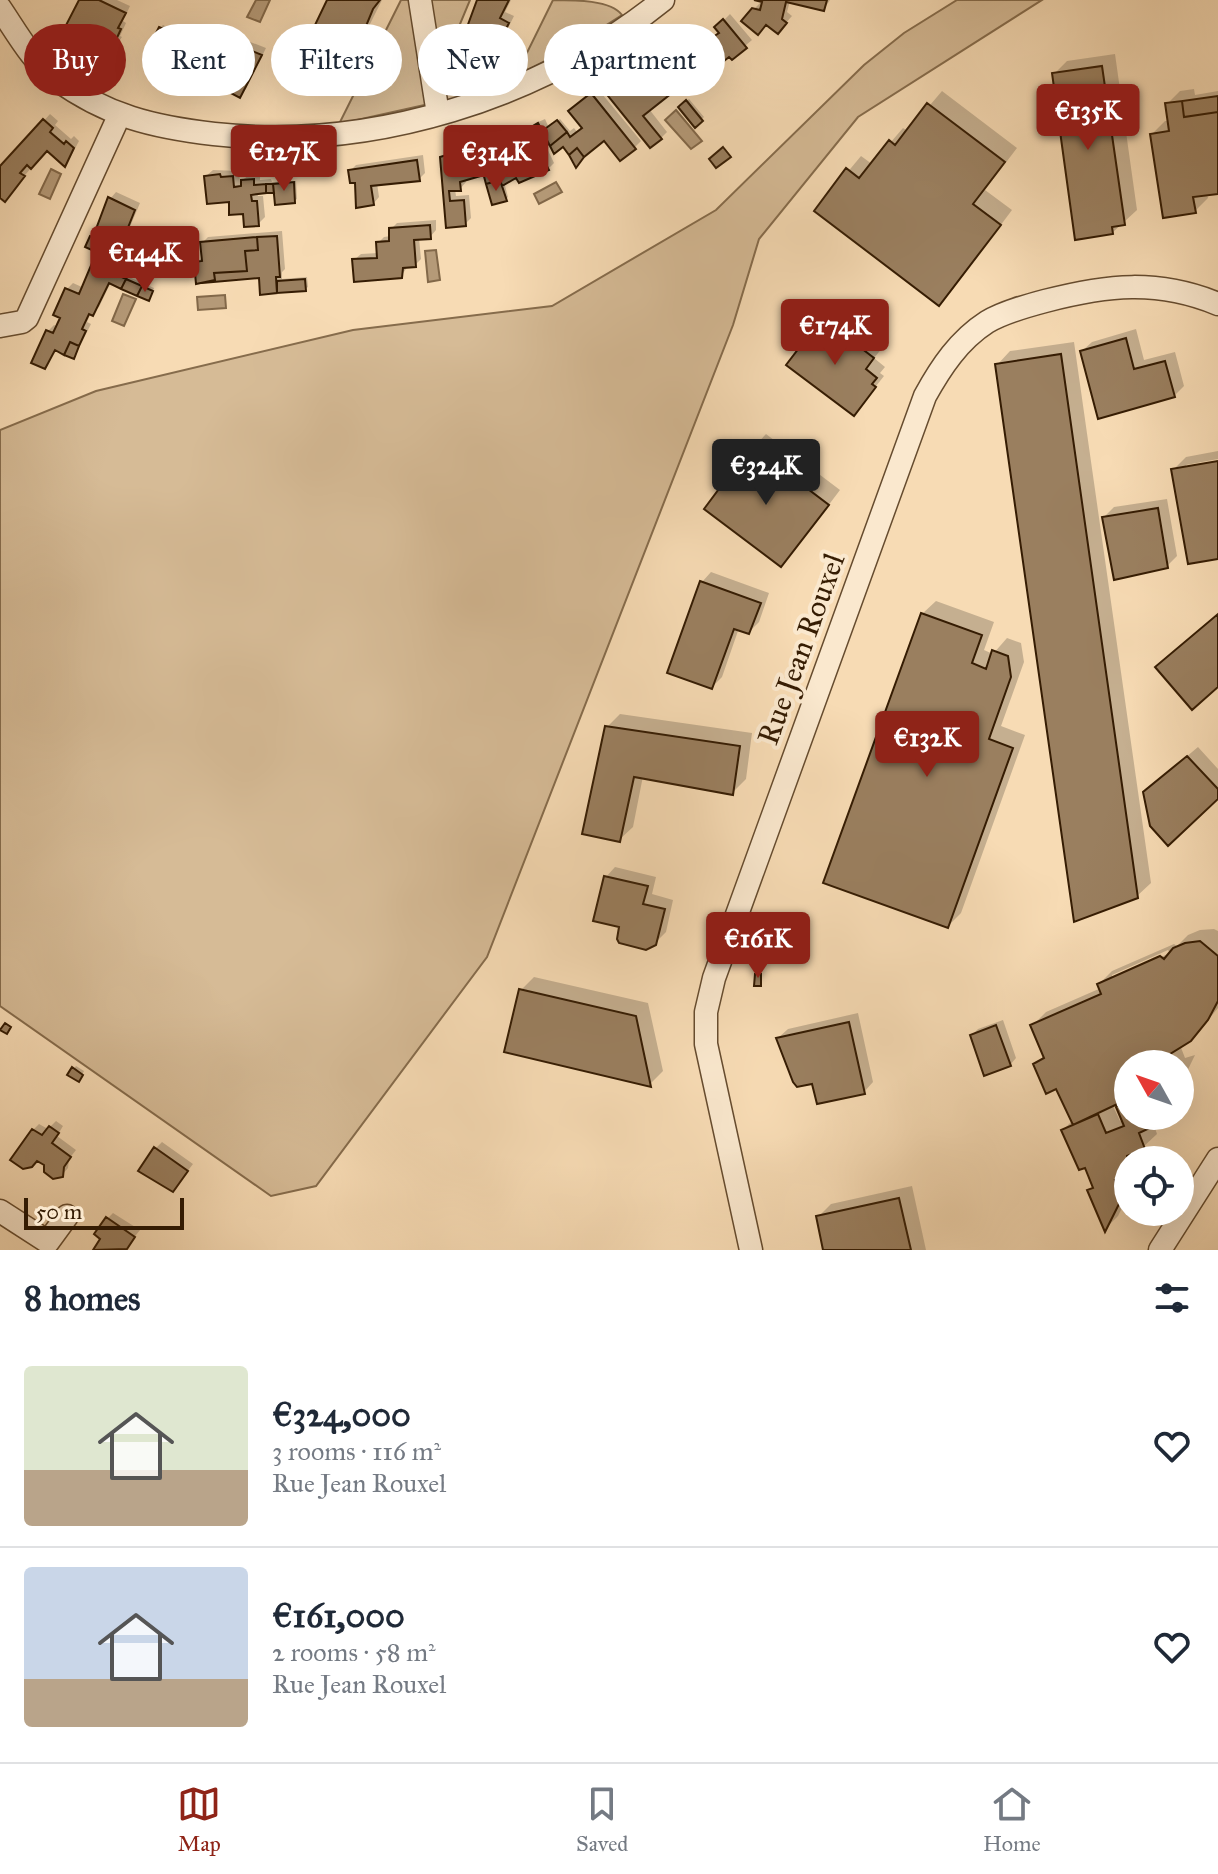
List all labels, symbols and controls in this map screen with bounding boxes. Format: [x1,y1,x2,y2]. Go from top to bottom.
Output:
chip: Buy [24,24,126,96]
chip: Rent [142,24,255,96]
chip: Filters [271,24,402,96]
chip: New [418,24,528,96]
chip: Apartment [544,24,725,96]
pin: €135K [1032,84,1144,152]
text: €135K [1055,94,1121,126]
pin: €127K [228,125,340,193]
pin: €314K [440,125,552,193]
text: €127K [249,135,319,167]
text: €314K [461,135,531,167]
pin: €144K [89,226,201,294]
text: €144K [108,236,182,268]
pin: €174K [779,299,891,367]
text: €174K [799,309,871,341]
pin: €324K [710,439,822,507]
text: €324K [730,449,802,481]
street label: Rue Jean Rouxel [750,548,853,750]
pin: €132K [871,711,983,779]
text: €132K [893,721,961,753]
pin: €161K [702,912,814,980]
text: €161K [724,922,792,954]
north arrow [1114,1050,1194,1130]
map controls [1114,1050,1194,1226]
button: locate [1114,1146,1194,1226]
scale bar [24,1194,184,1230]
text: 50 m [36,1198,82,1225]
icon: filters [1150,1276,1194,1320]
text: 8 homes [24,1278,140,1319]
text: €324,000 [272,1394,411,1435]
icon: home [88,1398,184,1494]
icon: heart [1150,1424,1194,1468]
text: 3 rooms · 116 m² [272,1435,441,1467]
text: Rue Jean Rouxel [272,1467,446,1499]
text: €161,000 [272,1595,405,1636]
icon: home [88,1599,184,1695]
icon: heart [1150,1625,1194,1669]
text: 2 rooms · 58 m² [272,1636,436,1668]
text: Rue Jean Rouxel [272,1668,446,1700]
tab: Map [177,1782,221,1857]
tab: Saved [576,1782,628,1857]
tab: Home [983,1782,1041,1857]

